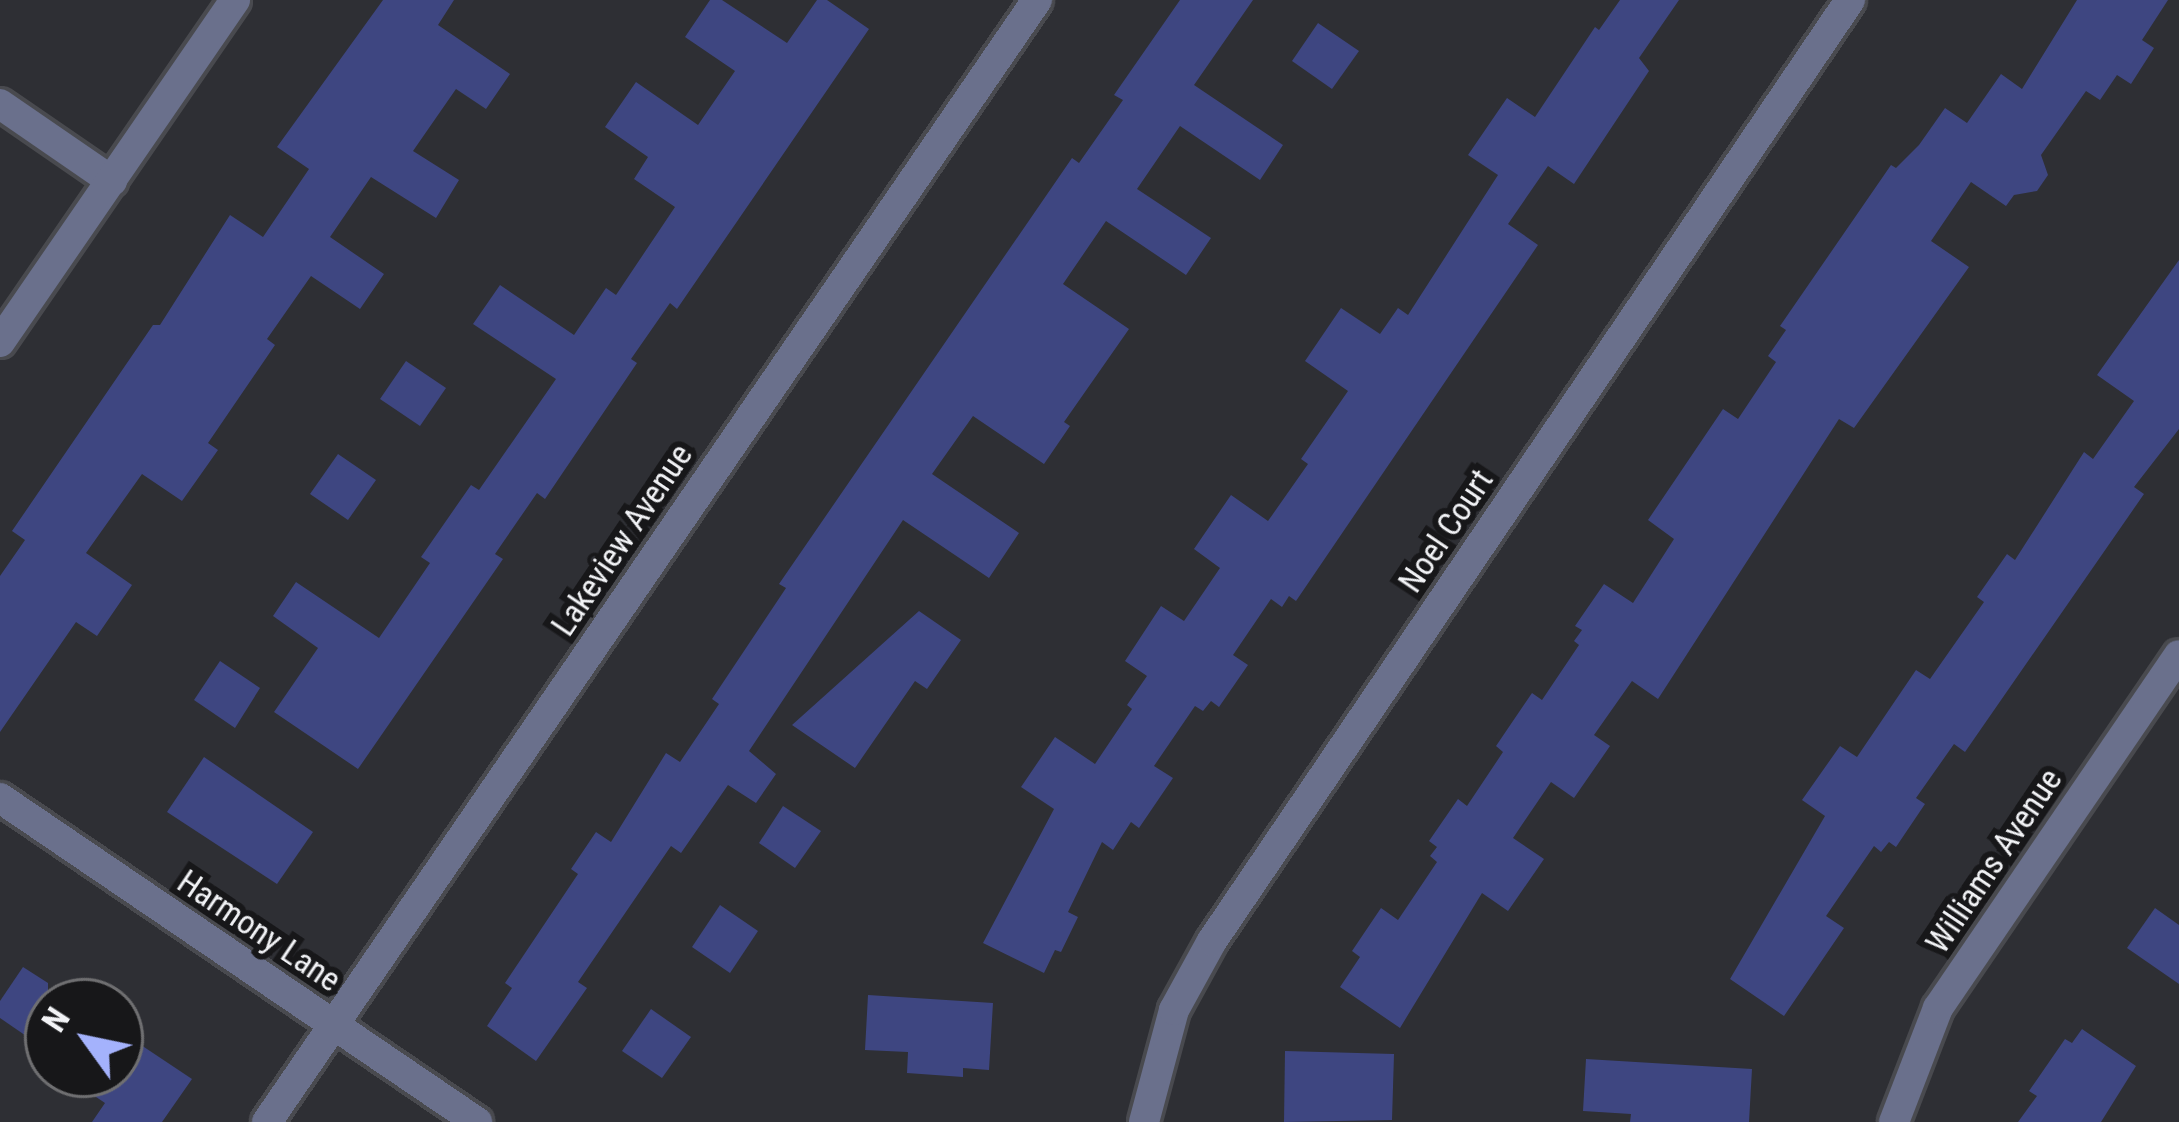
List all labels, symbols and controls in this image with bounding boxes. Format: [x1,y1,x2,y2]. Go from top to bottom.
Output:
street label: Lakeview Avenue [543,437,701,643]
street label: Noel Court [1391,462,1501,600]
street label: Williams Avenue [1918,761,2070,961]
street label: Harmony Lane [170,862,348,1000]
north arrow [24,978,144,1098]
text: N [34,1001,78,1039]

